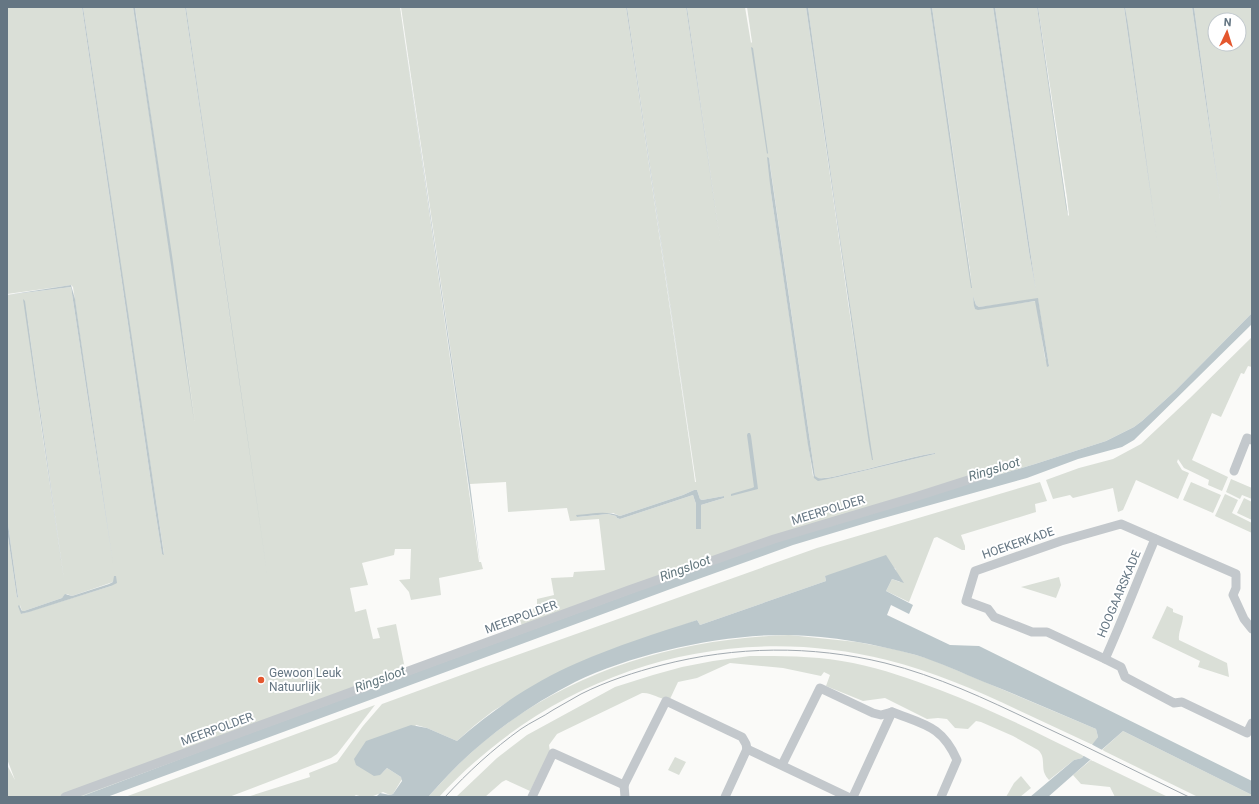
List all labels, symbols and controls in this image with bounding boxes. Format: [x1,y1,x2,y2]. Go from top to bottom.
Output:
north arrow [1207,12,1247,52]
text: N [1223,16,1232,29]
water label: Ringsloot [966,454,1022,484]
street label: MEERPOLDER [790,492,867,528]
street label: HOEKERKADE [980,524,1056,562]
street label: HOOGAARSKADE [1094,548,1144,640]
water label: Ringsloot [658,552,713,584]
street label: MEERPOLDER [483,597,560,637]
water label: Ringsloot [353,663,408,695]
place label: Gewoon Leuk Natuurlijk [269,666,342,694]
marker: Gewoon Leuk Natuurlijk [256,675,266,685]
street label: MEERPOLDER [179,709,256,749]

